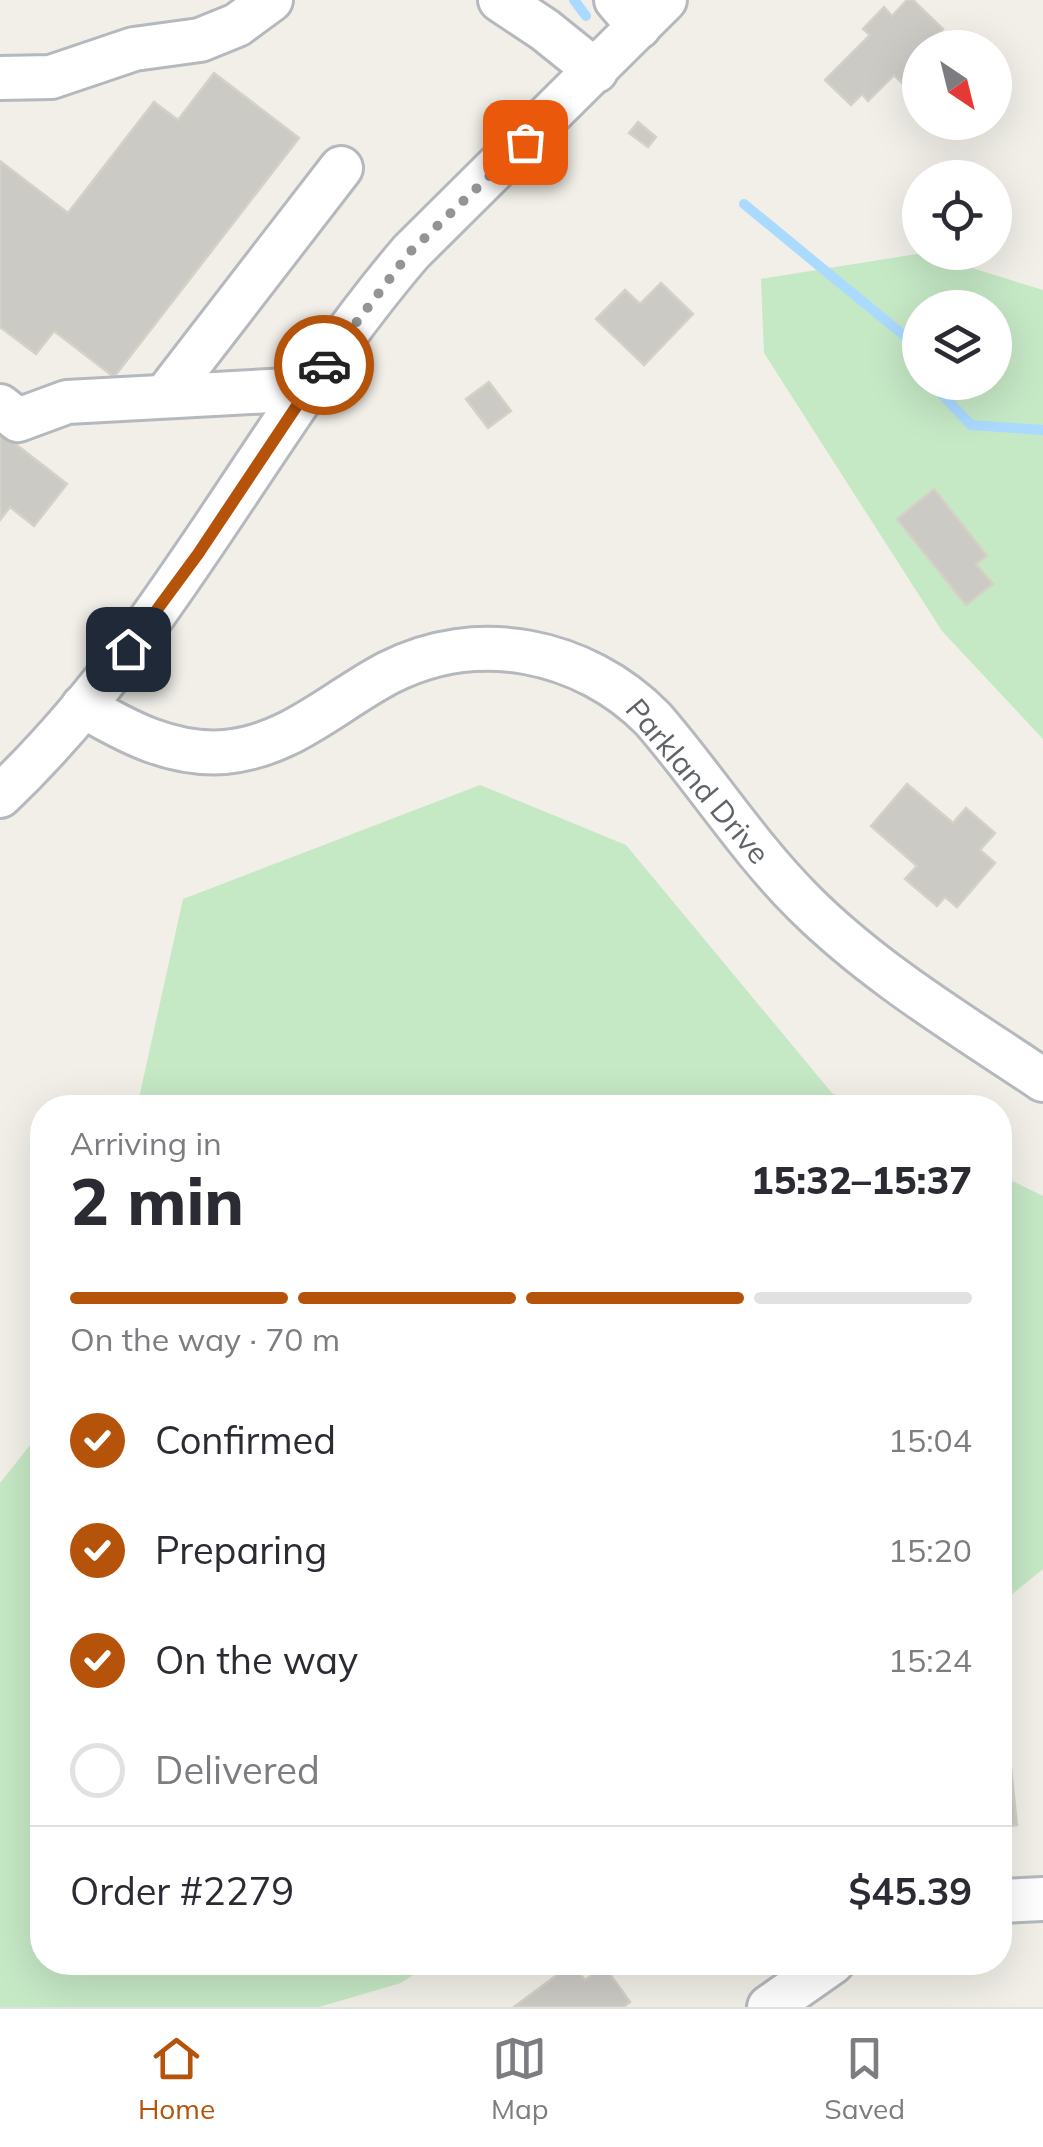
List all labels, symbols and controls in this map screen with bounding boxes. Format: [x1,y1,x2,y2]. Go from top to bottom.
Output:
north arrow [902,30,1012,140]
map controls [902,30,1012,400]
pin [483,100,568,185]
icon: bag [498,115,553,170]
button: locate [902,160,1012,270]
button: layers [902,290,1012,400]
courier [274,315,374,415]
icon: car [297,338,352,393]
pin [86,607,171,692]
icon: home [101,622,156,677]
street label: Parkland Drive [618,691,778,871]
text: Arriving in [70,1123,222,1163]
text: 15:32–15:37 [751,1156,972,1204]
text: 2 min [70,1160,244,1241]
text: On the way · 70 m [70,1319,340,1359]
icon: check [70,1413,125,1468]
text: Confirmed [155,1416,336,1464]
text: 15:04 [888,1420,972,1460]
icon: check [70,1523,125,1578]
text: Preparing [155,1526,327,1574]
text: 15:20 [888,1530,972,1570]
icon: check [70,1633,125,1688]
text: On the way [155,1636,358,1684]
text: 15:24 [888,1640,972,1680]
text: Delivered [155,1746,320,1794]
text: Order #2279 [70,1867,294,1915]
text: $45.39 [849,1867,972,1915]
tab: Home [138,2031,215,2126]
tab: Map [491,2031,549,2126]
tab: Saved [824,2031,905,2126]

